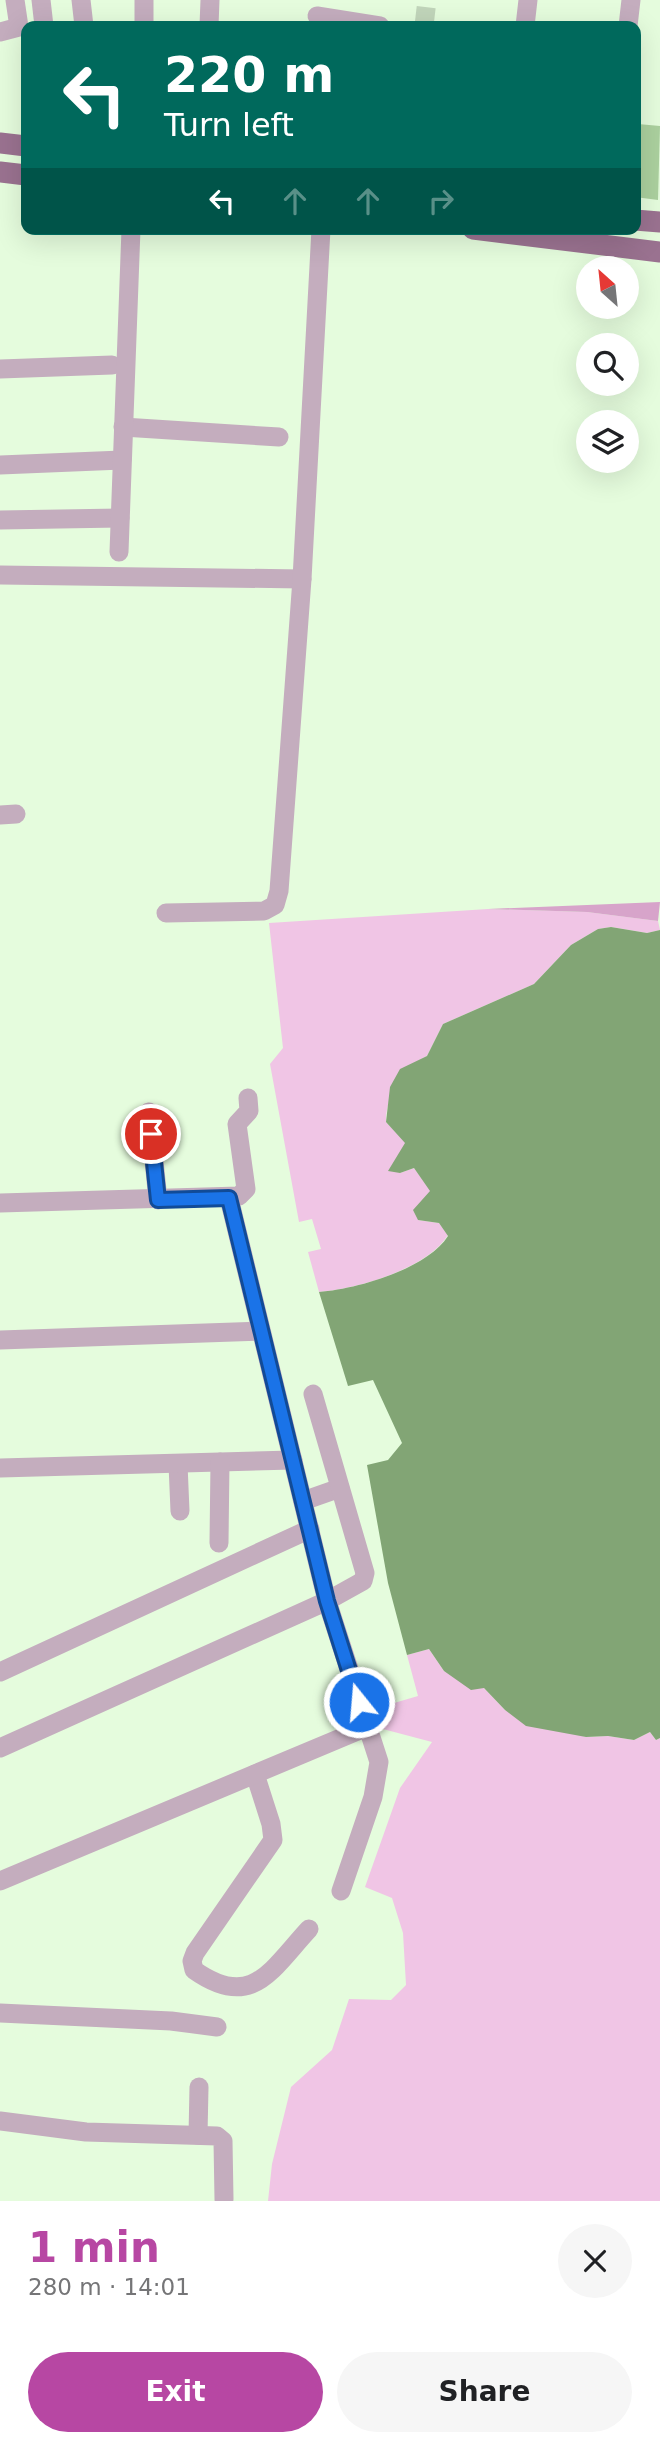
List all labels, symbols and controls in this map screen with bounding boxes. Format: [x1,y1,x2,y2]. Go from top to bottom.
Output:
text: 220 m [164,47,334,104]
icon: left [49,49,140,140]
text: Turn left [164,106,294,144]
icon: left [203,182,241,220]
icon: ahead [276,182,314,220]
icon: ahead [349,182,387,220]
icon: right [422,182,460,220]
north arrow [576,256,639,318]
map controls [576,256,639,473]
button: search [576,333,639,396]
button: layers [576,410,639,473]
pin [121,1104,181,1164]
icon: arrive [132,1115,170,1153]
position arrow [322,1665,396,1739]
text: 1 min [28,2223,160,2272]
button: close [558,2224,632,2298]
text: 280 m · 14:01 [28,2274,190,2300]
button: Exit [28,2352,323,2432]
button: Share [337,2352,632,2432]

